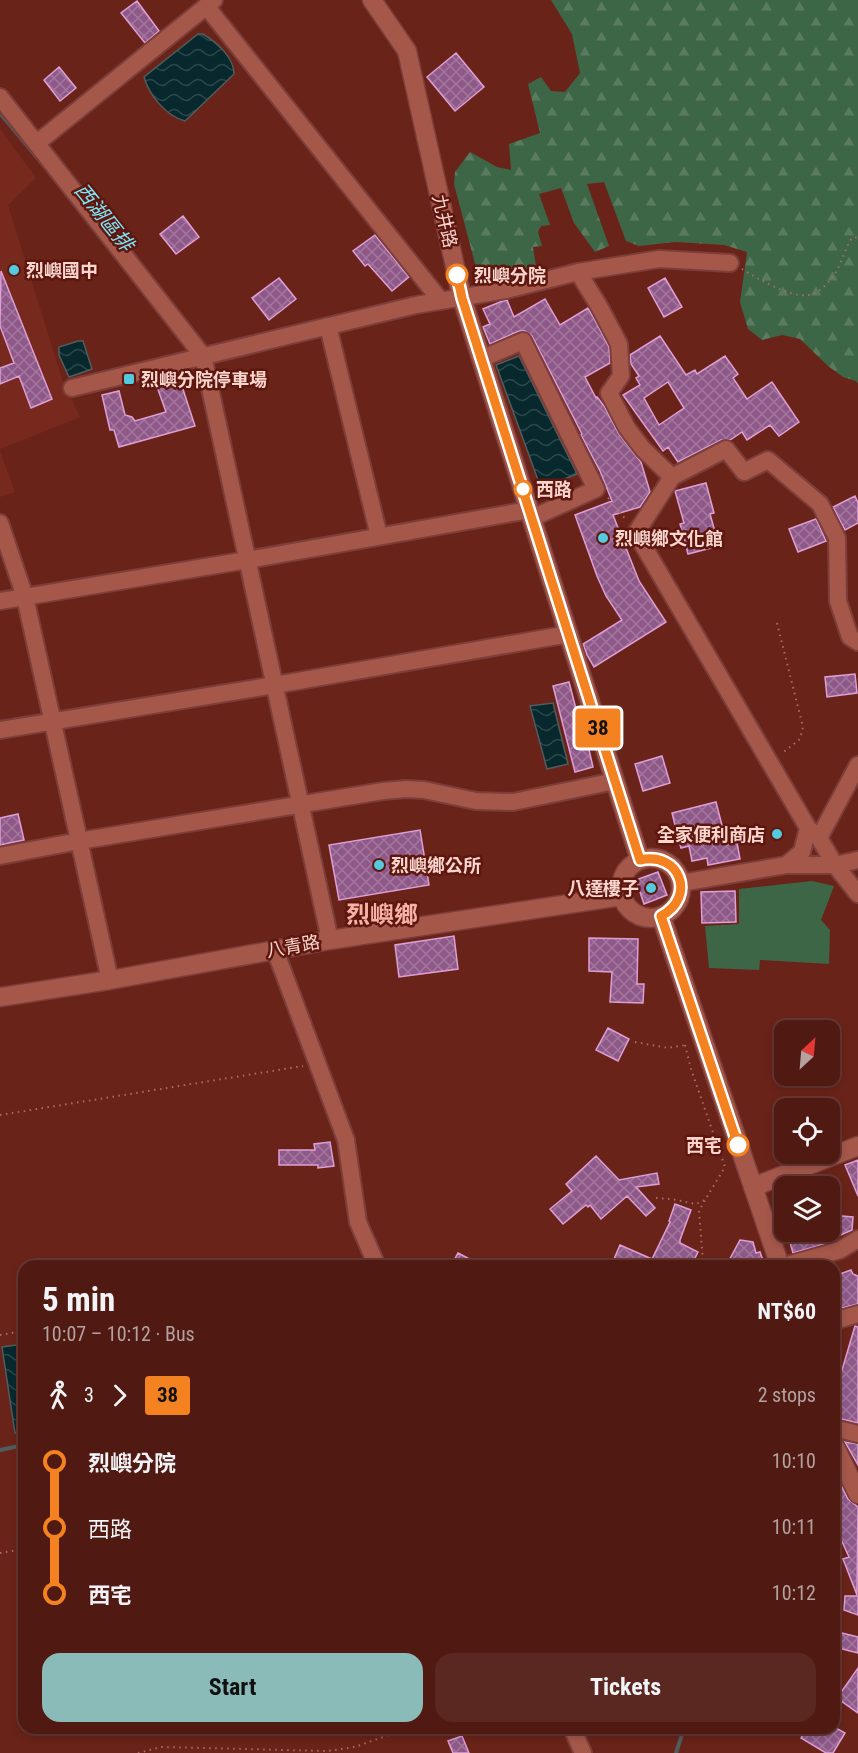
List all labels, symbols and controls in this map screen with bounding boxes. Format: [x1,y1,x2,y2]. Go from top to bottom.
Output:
water label: 西湖區排 [70,178,140,258]
street label: 九井路 [429,192,461,250]
place label: 烈嶼國中 [26,260,98,281]
marker: 烈嶼國中 [7,263,21,277]
marker: 烈嶼分院 [446,264,468,286]
place label: 烈嶼分院 [474,265,546,286]
place label: 烈嶼分院停車場 [141,369,267,390]
marker: 烈嶼分院停車場 [122,372,136,386]
place label: 西路 [536,479,572,500]
marker: 西路 [514,480,532,498]
place label: 烈嶼鄉文化館 [615,528,723,549]
marker: 烈嶼鄉文化館 [596,531,610,545]
line badge: 38 [571,708,625,748]
text: 38 [587,716,609,740]
place label: 全家便利商店 [657,824,765,845]
marker: 全家便利商店 [770,827,784,841]
place label: 烈嶼鄉公所 [391,855,481,876]
marker: 烈嶼鄉公所 [372,858,386,872]
place label: 八達樓子 [567,878,639,899]
marker: 八達樓子 [644,881,658,895]
district label: 烈嶼鄉 [346,901,418,929]
street label: 八青路 [265,931,321,961]
north arrow [774,1020,840,1086]
map controls [774,1020,840,1242]
button: locate [774,1098,840,1164]
marker: 西宅 [727,1134,749,1156]
place label: 西宅 [686,1135,722,1156]
button: layers [774,1176,840,1242]
text: 5 min [42,1280,115,1319]
text: NT$60 [758,1299,816,1324]
text: 10:07 – 10:12 · Bus [42,1322,195,1346]
icon: walk [42,1379,75,1412]
icon: forward [103,1379,136,1412]
text: 3 [84,1383,94,1407]
text: 38 [157,1383,178,1407]
text: 2 stops [758,1383,816,1407]
text: 10:10 [772,1449,816,1473]
text: 烈嶼分院 [88,1451,176,1476]
text: 10:11 [772,1515,816,1539]
text: 西路 [88,1517,132,1542]
text: 10:12 [772,1581,816,1605]
text: 西宅 [88,1583,132,1608]
button: Start [42,1653,423,1722]
button: Tickets [435,1653,816,1722]

